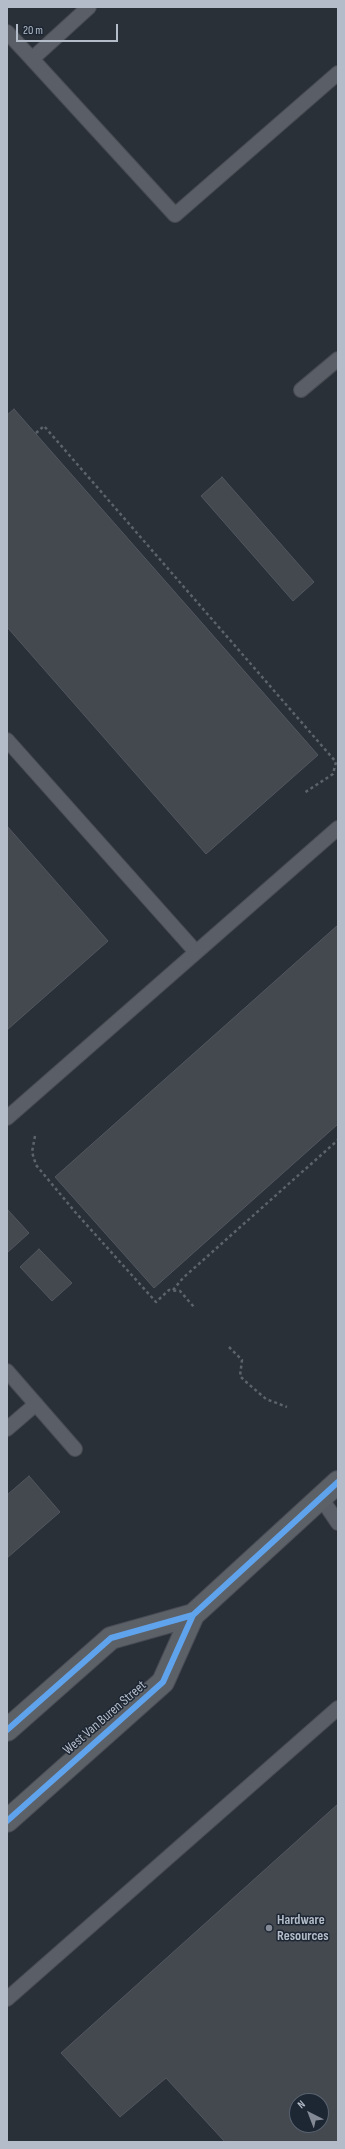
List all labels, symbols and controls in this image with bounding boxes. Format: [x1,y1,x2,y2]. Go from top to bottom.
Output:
scale bar [18,16,120,42]
text: 20 m [23,23,43,38]
street label: West Van Buren Street [60,1677,150,1759]
place label: Hardware Resources [277,1912,329,1944]
marker: Hardware Resources [264,1923,274,1933]
north arrow [289,2093,329,2133]
text: N [295,2098,308,2111]

